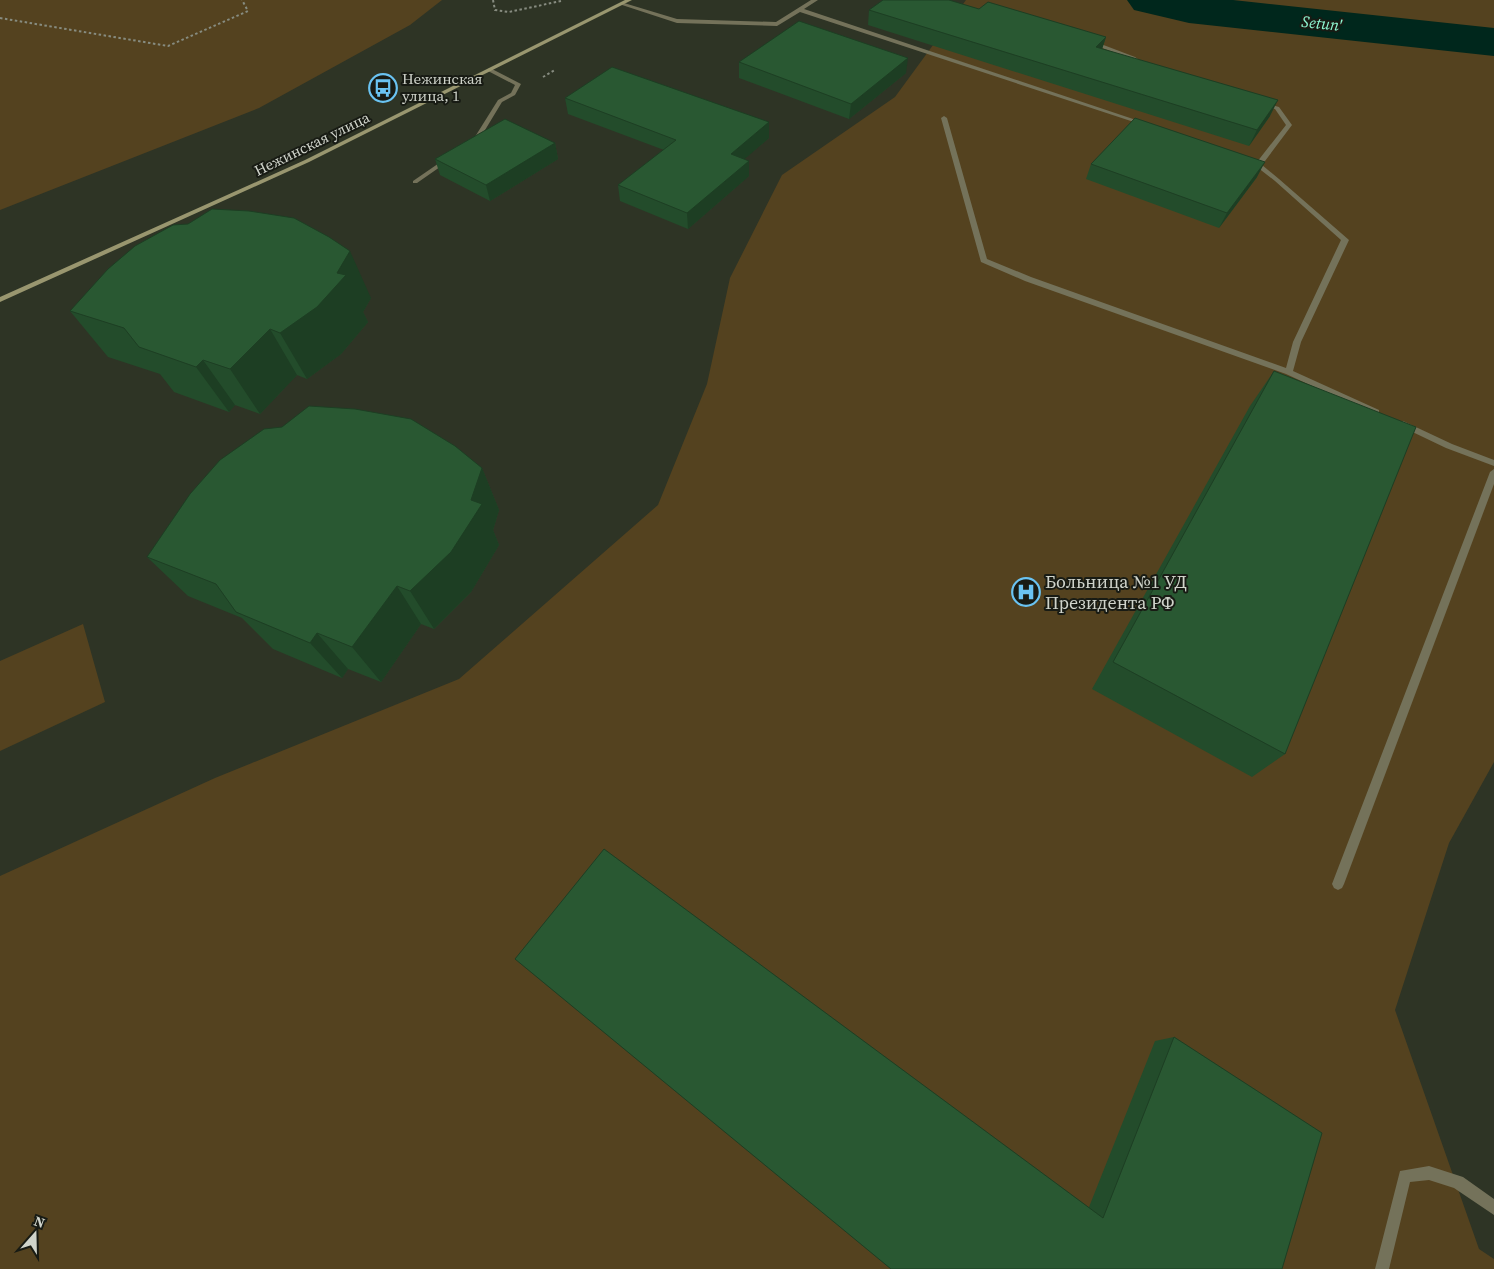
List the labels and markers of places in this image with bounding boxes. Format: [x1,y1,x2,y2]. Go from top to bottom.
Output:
place label: Нежинская улица, 1 [402,68,483,106]
bus stop icon: Нежинская улица, 1 [368,73,398,103]
place label: Больница №1 УД Президента РФ [1045,569,1187,615]
hospital icon: Больница №1 УД Президента РФ [1011,577,1041,607]

